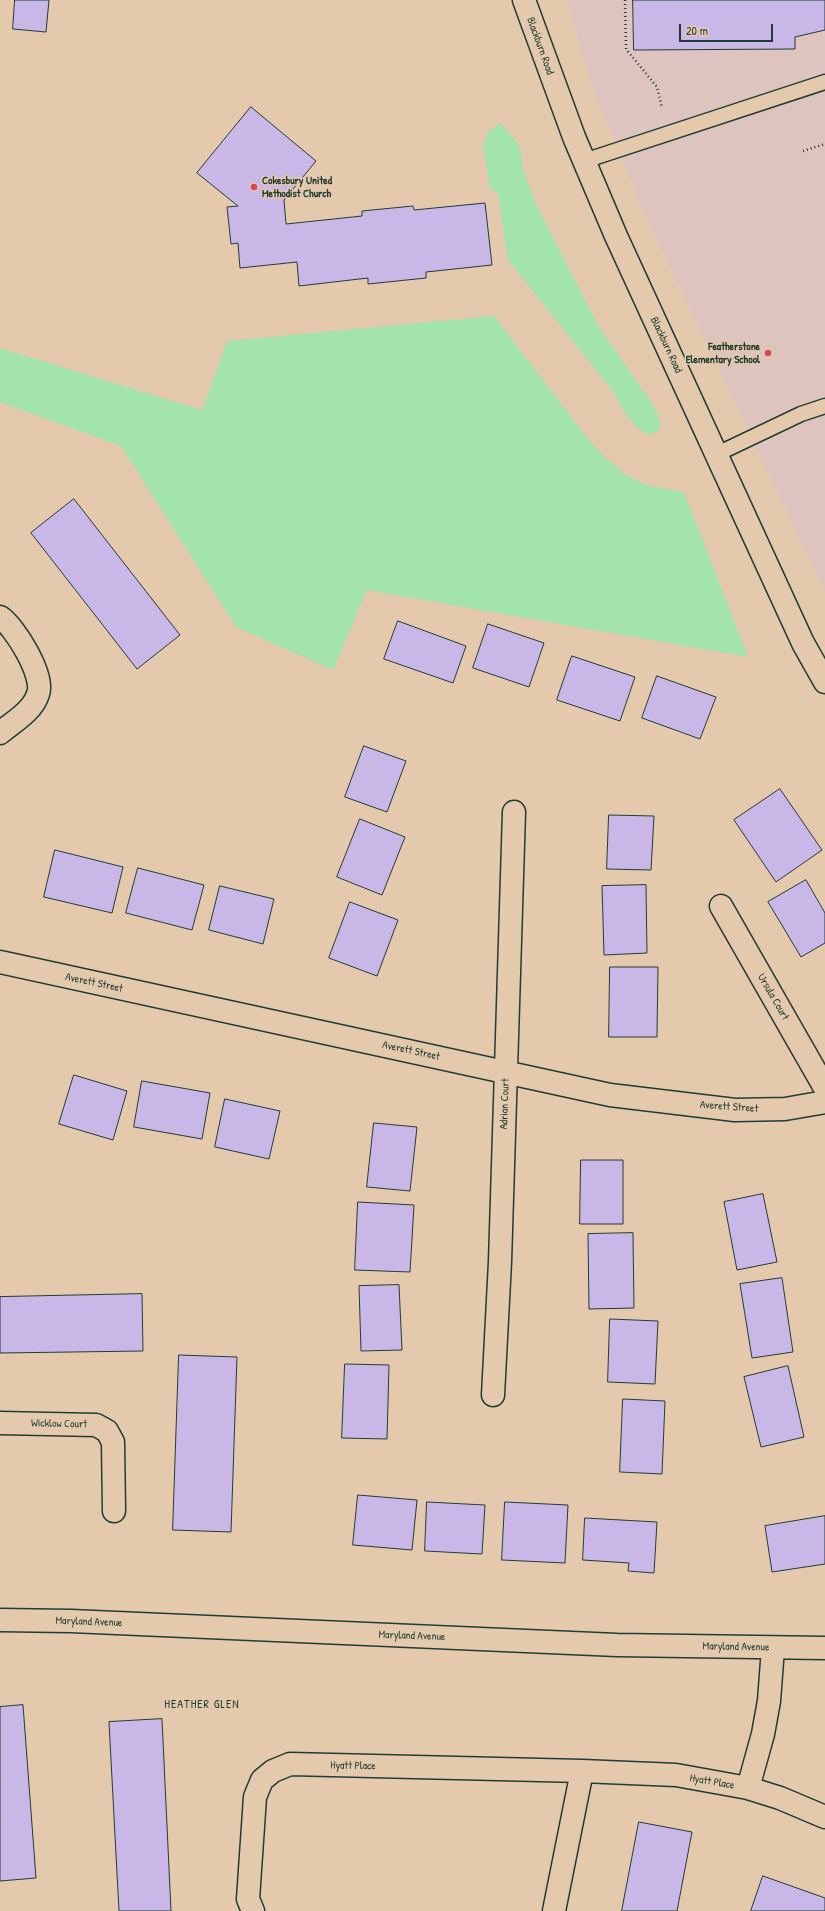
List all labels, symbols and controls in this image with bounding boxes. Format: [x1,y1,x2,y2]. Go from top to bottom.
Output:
street label: Blackburn Road [523,15,557,77]
scale bar [681,16,775,42]
text: 20 m [686,22,708,39]
place label: Cokesbury United Methodist Church [262,174,332,200]
marker: Cokesbury United Methodist Church [249,182,259,192]
street label: Blackburn Road [647,315,685,375]
place label: Featherstone Elementary School [686,340,760,366]
marker: Featherstone Elementary School [763,348,773,358]
street label: Averett Street [64,970,124,996]
street label: Ursula Court [754,971,792,1023]
street label: Averett Street [381,1038,441,1064]
street label: Adrian Court [498,1078,512,1130]
street label: Averett Street [699,1098,759,1116]
street label: Wicklow Court [31,1417,87,1431]
street label: Maryland Avenue [55,1614,123,1630]
street label: Maryland Avenue [378,1628,446,1644]
street label: Maryland Avenue [703,1640,769,1654]
district label: HEATHER GLEN [164,1698,240,1712]
street label: Hyatt Place [330,1759,376,1773]
street label: Hyatt Place [689,1772,735,1792]

